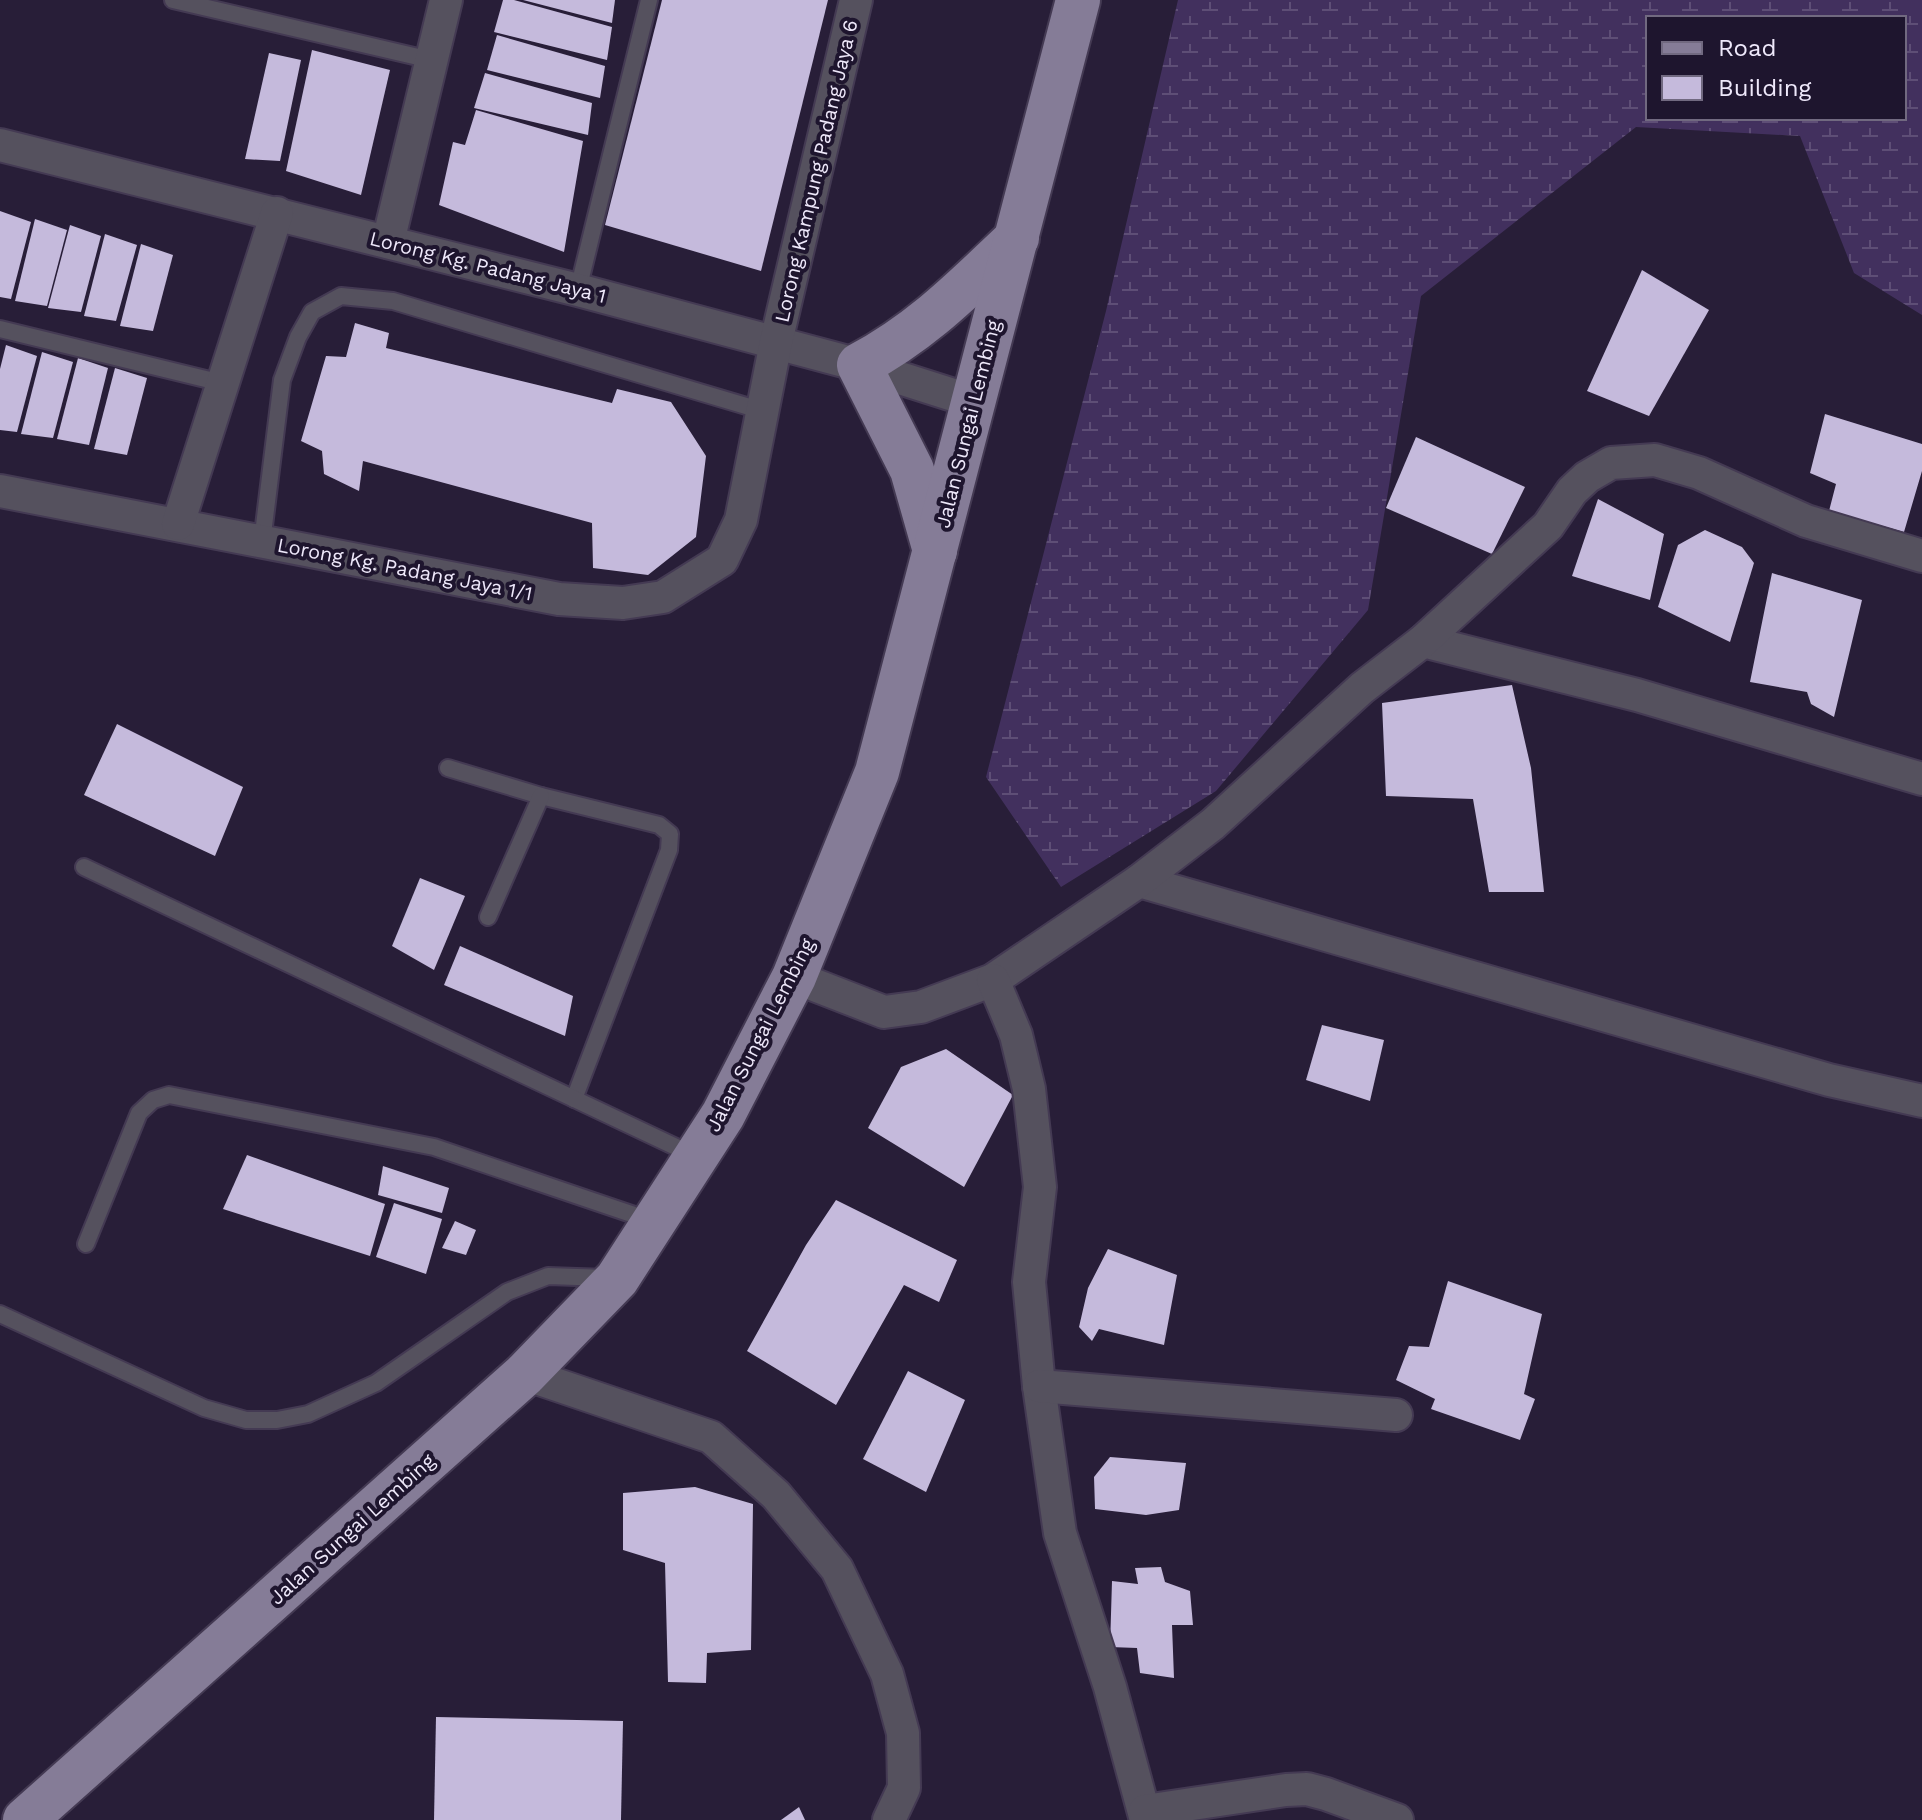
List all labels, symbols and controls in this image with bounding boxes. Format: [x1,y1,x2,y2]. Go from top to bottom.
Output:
legend [1646,16,1906,120]
street label: Lorong Kampung Padang Jaya 6 [769,17,863,325]
text: Road [1718,34,1777,62]
text: Building [1718,74,1811,102]
street label: Lorong Kg. Padang Jaya 1 [367,226,609,308]
street label: Jalan Sungai Lembing [931,317,1006,531]
street label: Lorong Kg. Padang Jaya 1/1 [275,532,535,606]
street label: Jalan Sungai Lembing [701,934,819,1136]
street label: Jalan Sungai Lembing [265,1448,440,1609]

